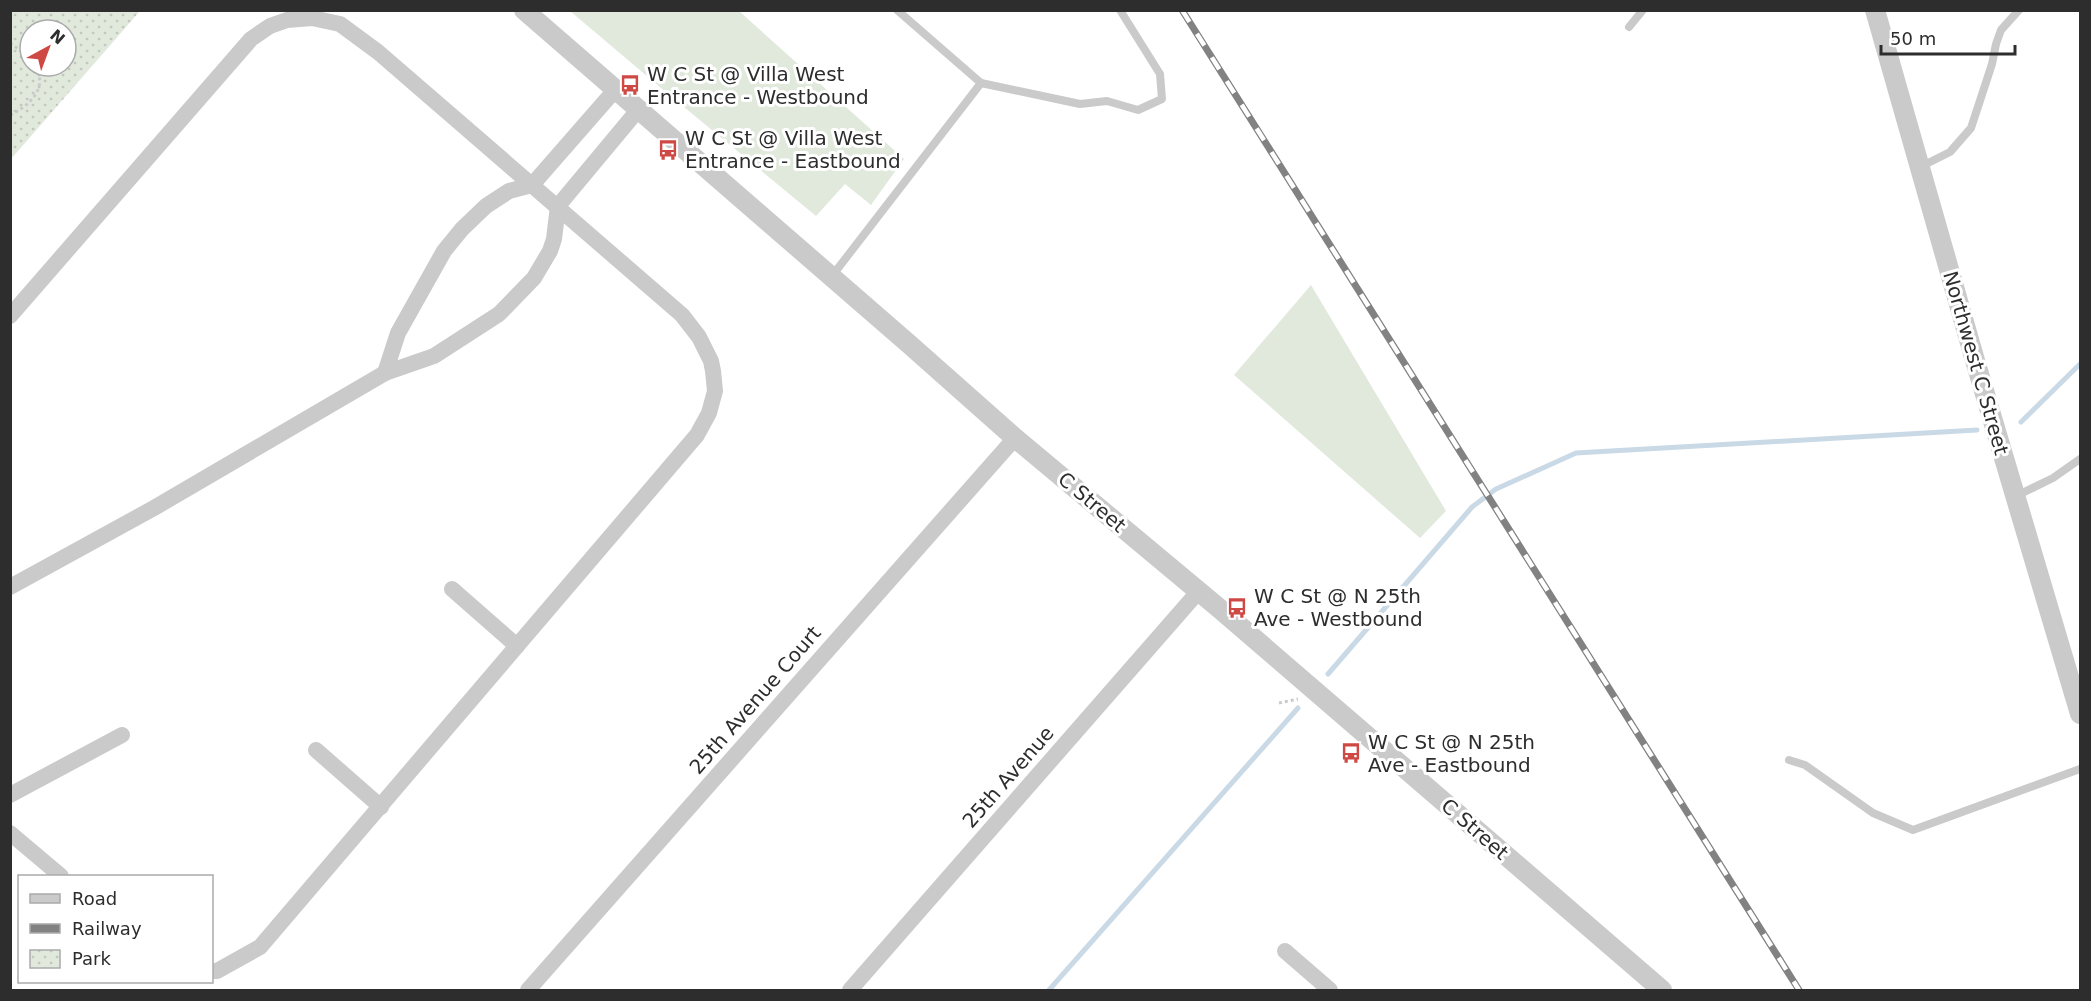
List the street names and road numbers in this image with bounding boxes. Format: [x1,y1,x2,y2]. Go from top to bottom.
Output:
street label: Northwest C Street [1938,268,2014,458]
street label: C Street [1053,467,1131,537]
street label: 25th Avenue Court [684,621,826,779]
street label: 25th Avenue [957,721,1059,833]
street label: C Street [1437,793,1514,865]

